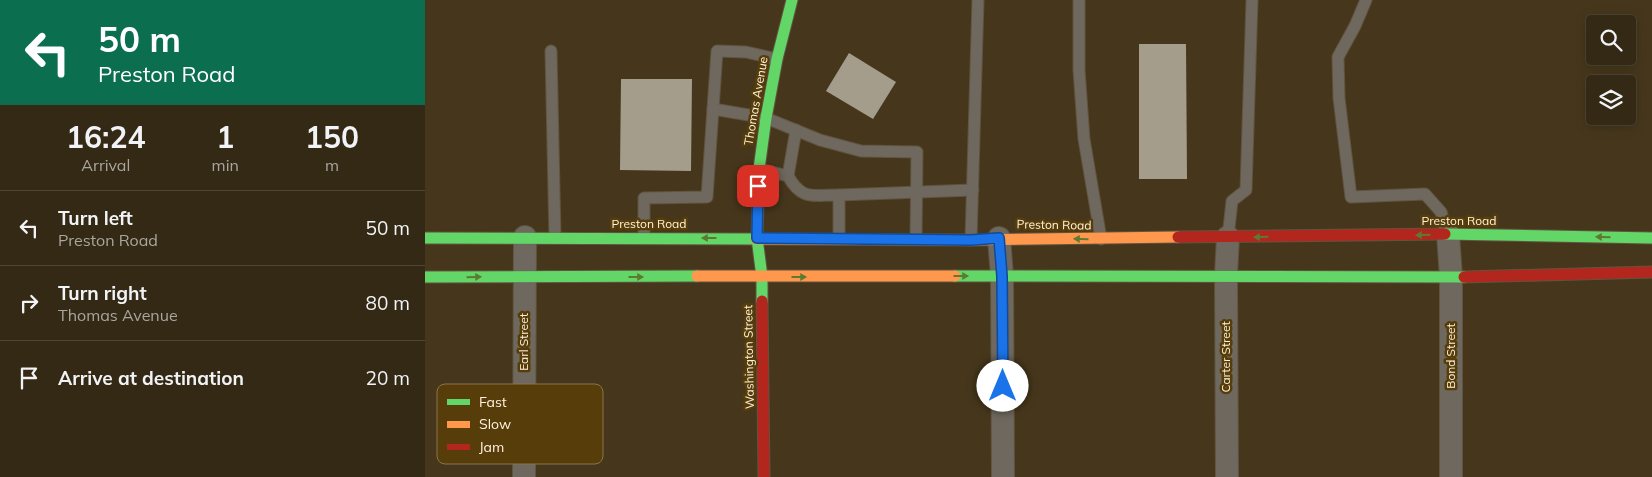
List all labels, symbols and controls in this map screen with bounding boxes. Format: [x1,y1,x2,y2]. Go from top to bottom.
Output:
map controls [1586,15,1636,125]
button: search [1586,15,1636,65]
text: 50 m [98,17,181,61]
icon: left [15,20,80,85]
street label: Thomas Avenue [740,55,771,146]
text: Preston Road [98,60,235,88]
button: layers [1586,75,1636,125]
text: 16:24 [66,118,146,156]
text: 1 [216,118,234,156]
text: 150 [305,118,359,156]
text: Arrival [81,155,130,175]
text: min [212,155,239,175]
text: m [325,155,339,175]
pin [737,165,779,207]
icon: arrive [744,172,772,200]
text: Turn left [58,206,133,230]
street label: Preston Road [1422,213,1496,228]
icon: left [15,214,43,242]
text: 50 m [366,216,410,240]
street label: Preston Road [612,216,686,231]
street label: Preston Road [1016,216,1092,233]
text: Preston Road [58,230,158,250]
one-way arrow [1415,231,1431,239]
one-way arrow [1253,233,1269,241]
one-way arrow [1595,233,1611,241]
one-way arrow [700,234,716,242]
one-way arrow [1073,235,1089,243]
one-way arrow [953,272,969,280]
one-way arrow [466,273,482,281]
one-way arrow [628,273,644,281]
one-way arrow [791,273,807,281]
text: Turn right [58,281,147,305]
icon: right [15,289,43,317]
text: 80 m [366,291,410,315]
text: Thomas Avenue [58,305,178,325]
street label: Washington Street [740,305,757,409]
street label: Earl Street [516,313,531,371]
street label: Carter Street [1218,321,1233,393]
street label: Bond Street [1443,323,1458,389]
position arrow [976,359,1028,411]
icon: arrive [15,364,43,392]
text: Arrive at destination [58,366,244,390]
text: 20 m [366,366,410,390]
legend [437,384,603,464]
text: Fast [479,393,507,411]
text: Slow [479,415,511,433]
text: Jam [479,438,504,456]

